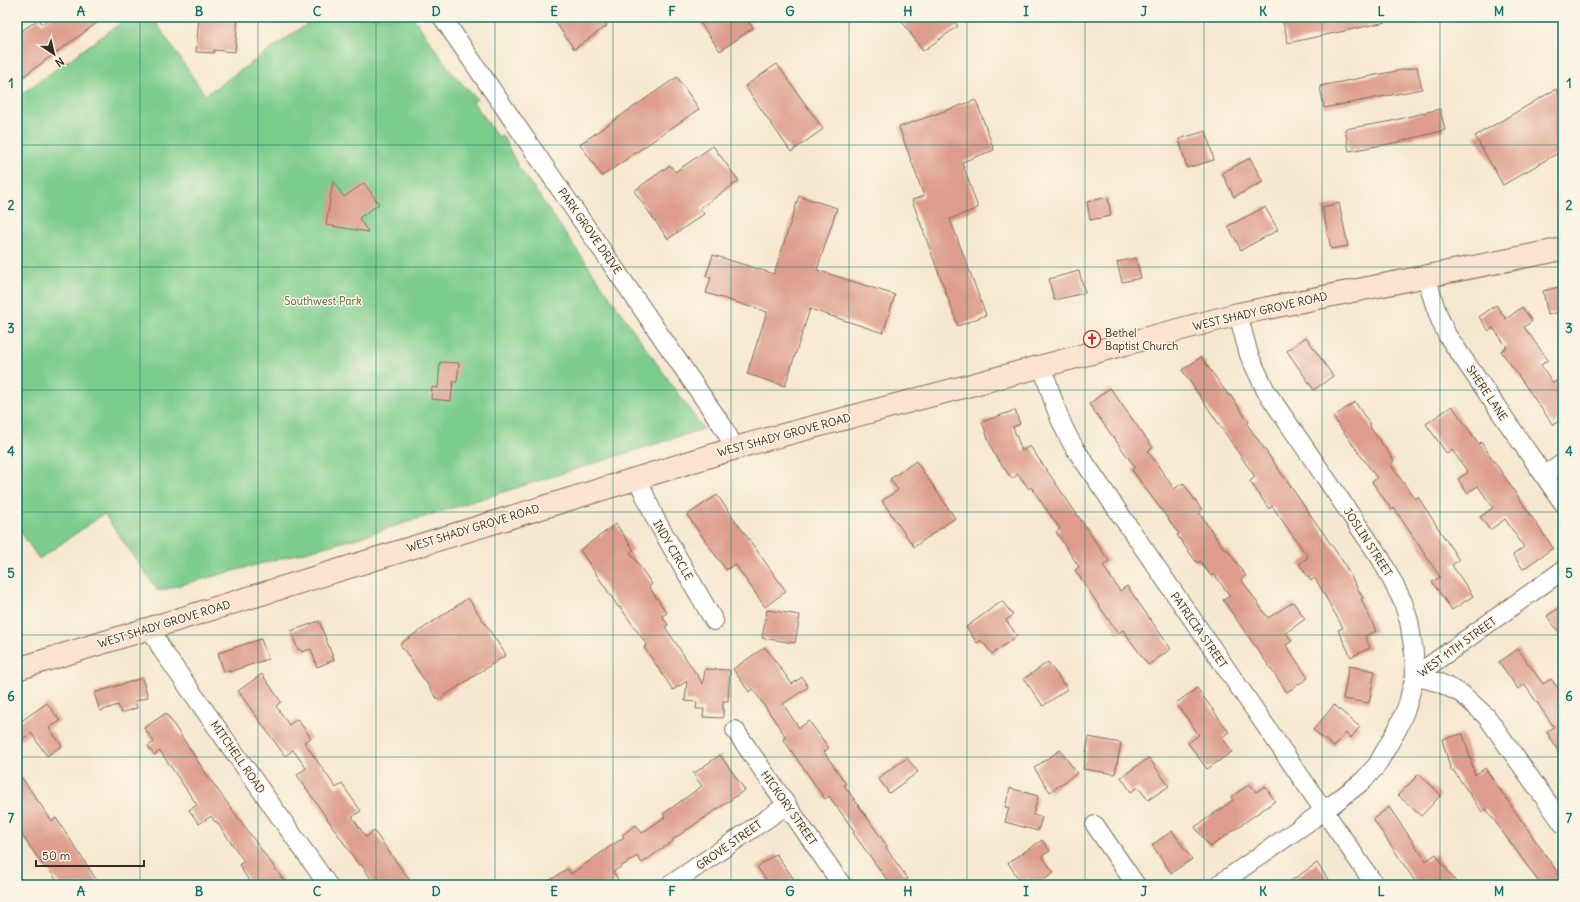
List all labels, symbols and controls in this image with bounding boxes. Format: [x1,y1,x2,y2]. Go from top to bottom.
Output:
text: A [77,3,86,20]
text: B [195,3,204,20]
text: C [313,3,322,20]
text: D [431,3,441,20]
text: E [550,3,558,20]
text: F [668,3,676,20]
text: G [785,3,795,20]
text: H [903,3,913,20]
text: I [1023,3,1029,20]
text: J [1141,3,1148,20]
text: K [1259,3,1268,20]
text: L [1377,3,1385,20]
text: M [1494,3,1504,20]
north arrow [34,34,74,74]
text: N [53,54,67,70]
text: 1 [8,75,14,92]
text: 1 [1566,75,1572,92]
street label: PARK GROVE DRIVE [555,185,625,277]
text: 2 [7,197,15,214]
text: 2 [1565,197,1573,214]
street label: WEST SHADY GROVE ROAD [1191,289,1329,333]
park label: Southwest Park [284,294,362,308]
text: 3 [7,320,15,337]
text: 3 [1565,320,1573,337]
place label: Bethel Baptist Church [1105,326,1178,353]
church icon: Bethel Baptist Church [1082,329,1102,349]
street label: SHERE LANE [1463,363,1511,423]
street label: WEST SHADY GROVE ROAD [716,410,853,460]
text: 4 [7,443,15,460]
text: 4 [1565,443,1573,460]
street label: WEST SHADY GROVE ROAD [405,501,541,555]
street label: JOSLIN STREET [1341,505,1395,579]
street label: INDY CIRCLE [650,517,696,583]
text: 5 [7,565,15,582]
text: 5 [1565,565,1573,582]
street label: PATRICIA STREET [1168,589,1231,671]
street label: WEST SHADY GROVE ROAD [96,597,232,651]
street label: WEST 11TH STREET [1415,614,1499,680]
text: 6 [7,688,15,705]
text: 6 [1565,688,1573,705]
street label: MITCHELL ROAD [208,718,268,796]
street label: HICKORY STREET [758,768,820,848]
text: 7 [8,810,15,827]
text: 7 [1566,810,1573,827]
street label: GROVE STREET [694,817,765,873]
scale bar [36,842,144,868]
text: 50 m [42,848,71,863]
text: A [77,883,86,900]
text: B [195,883,204,900]
text: C [313,883,322,900]
text: D [431,883,441,900]
text: E [550,883,558,900]
text: F [668,883,676,900]
text: G [785,883,795,900]
text: H [903,883,913,900]
text: I [1023,883,1029,900]
text: J [1141,883,1148,900]
text: K [1259,883,1268,900]
text: L [1377,883,1385,900]
text: M [1494,883,1504,900]

